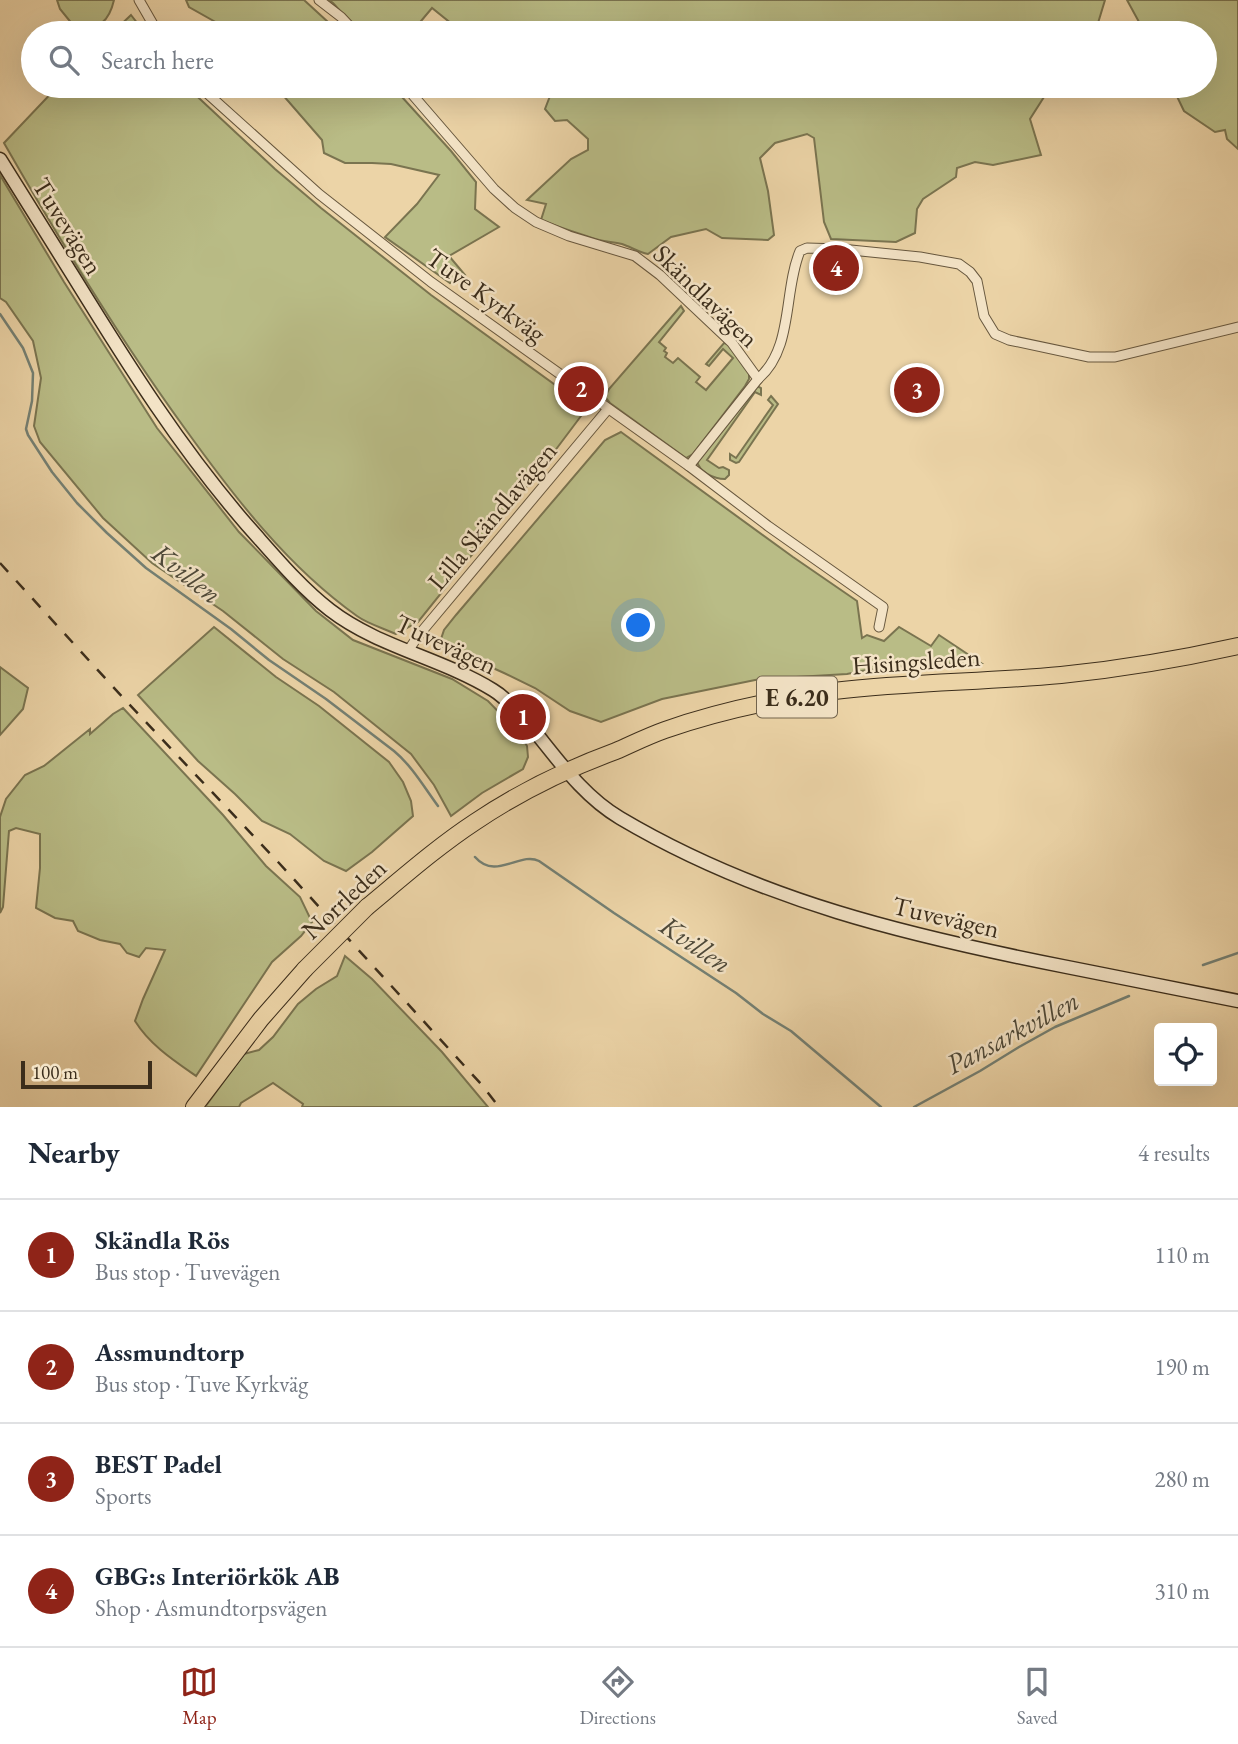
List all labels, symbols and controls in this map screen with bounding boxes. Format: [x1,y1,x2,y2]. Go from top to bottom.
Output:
search box [21,21,1217,98]
icon: search [45,41,83,79]
text: Search here [101,43,214,77]
street label: Tuvevägen [25,171,111,281]
street label: Skändlavägen [646,237,766,355]
street label: Tuve Kyrkväg [419,240,553,350]
pin: 4 [813,242,859,294]
pin: 2 [558,363,604,415]
pin: 3 [894,364,940,416]
street label: Lilla Skändlavägen [420,434,564,597]
water label: Kvillen [144,534,229,611]
street label: Tuvevägen [390,606,503,682]
your location [621,608,655,642]
street label: Hisingsleden [851,640,982,682]
road number: E 6.20 [757,676,837,718]
pin: 1 [500,691,546,743]
street label: Norrleden [294,851,394,947]
street label: Tuvevägen [889,888,1003,946]
water label: Kvillen [653,907,739,981]
water label: Pansarkvillen [939,982,1085,1082]
map controls [1154,1023,1217,1086]
button: locate [1154,1023,1217,1086]
scale bar [21,1058,152,1090]
text: 100 m [32,1060,78,1085]
text: Nearby [28,1133,120,1172]
text: 4 results [1138,1138,1210,1168]
text: Skändla Rös [95,1223,230,1257]
text: 1 [45,1240,57,1270]
text: 110 m [1154,1240,1210,1270]
text: Bus stop · Tuvevägen [95,1257,280,1287]
text: Assmundtorp [95,1335,244,1369]
text: 2 [45,1352,57,1382]
text: 190 m [1154,1352,1210,1382]
text: Bus stop · Tuve Kyrkväg [95,1369,308,1399]
text: BEST Padel [95,1447,222,1481]
text: 3 [45,1464,57,1494]
text: 280 m [1154,1464,1210,1494]
text: Sports [95,1481,151,1511]
text: GBG:s Interiörkök AB [95,1559,340,1593]
text: 4 [45,1576,57,1606]
text: 310 m [1154,1576,1210,1606]
text: Shop · Asmundtorpsvägen [95,1593,327,1623]
tab: Map [180,1663,218,1730]
tab: Directions [579,1663,656,1730]
tab: Saved [1017,1663,1058,1730]

